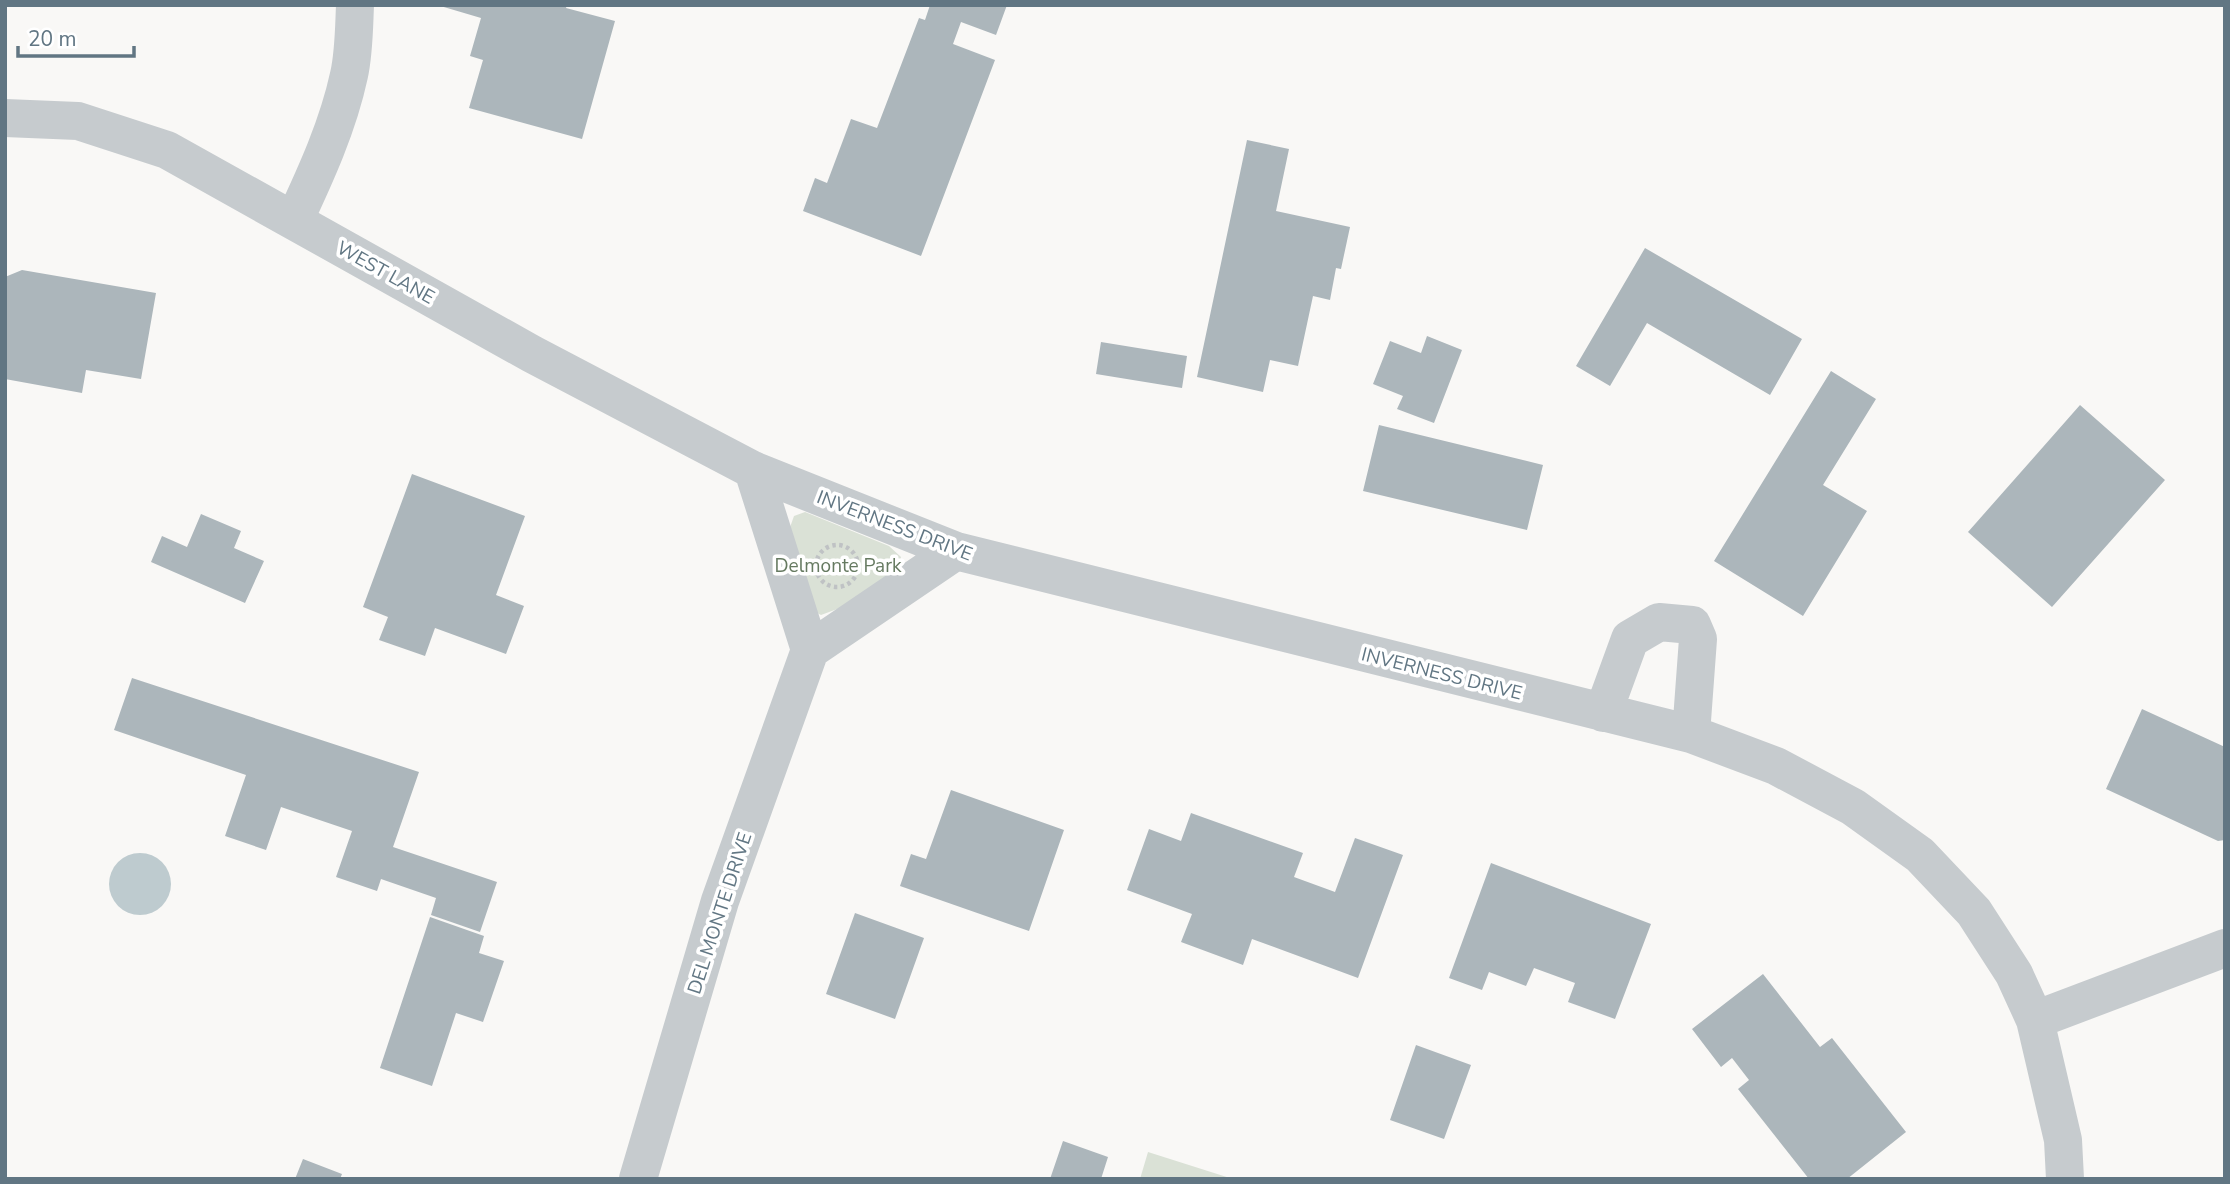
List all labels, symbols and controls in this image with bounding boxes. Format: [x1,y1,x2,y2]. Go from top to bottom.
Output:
scale bar [18,14,133,58]
text: 20 m [28,25,77,53]
street label: WEST LANE [332,235,439,311]
street label: INVERNESS DRIVE [813,484,976,568]
park label: Delmonte Park [775,553,902,579]
street label: INVERNESS DRIVE [1359,641,1525,707]
street label: DEL MONTE DRIVE [682,829,758,997]

